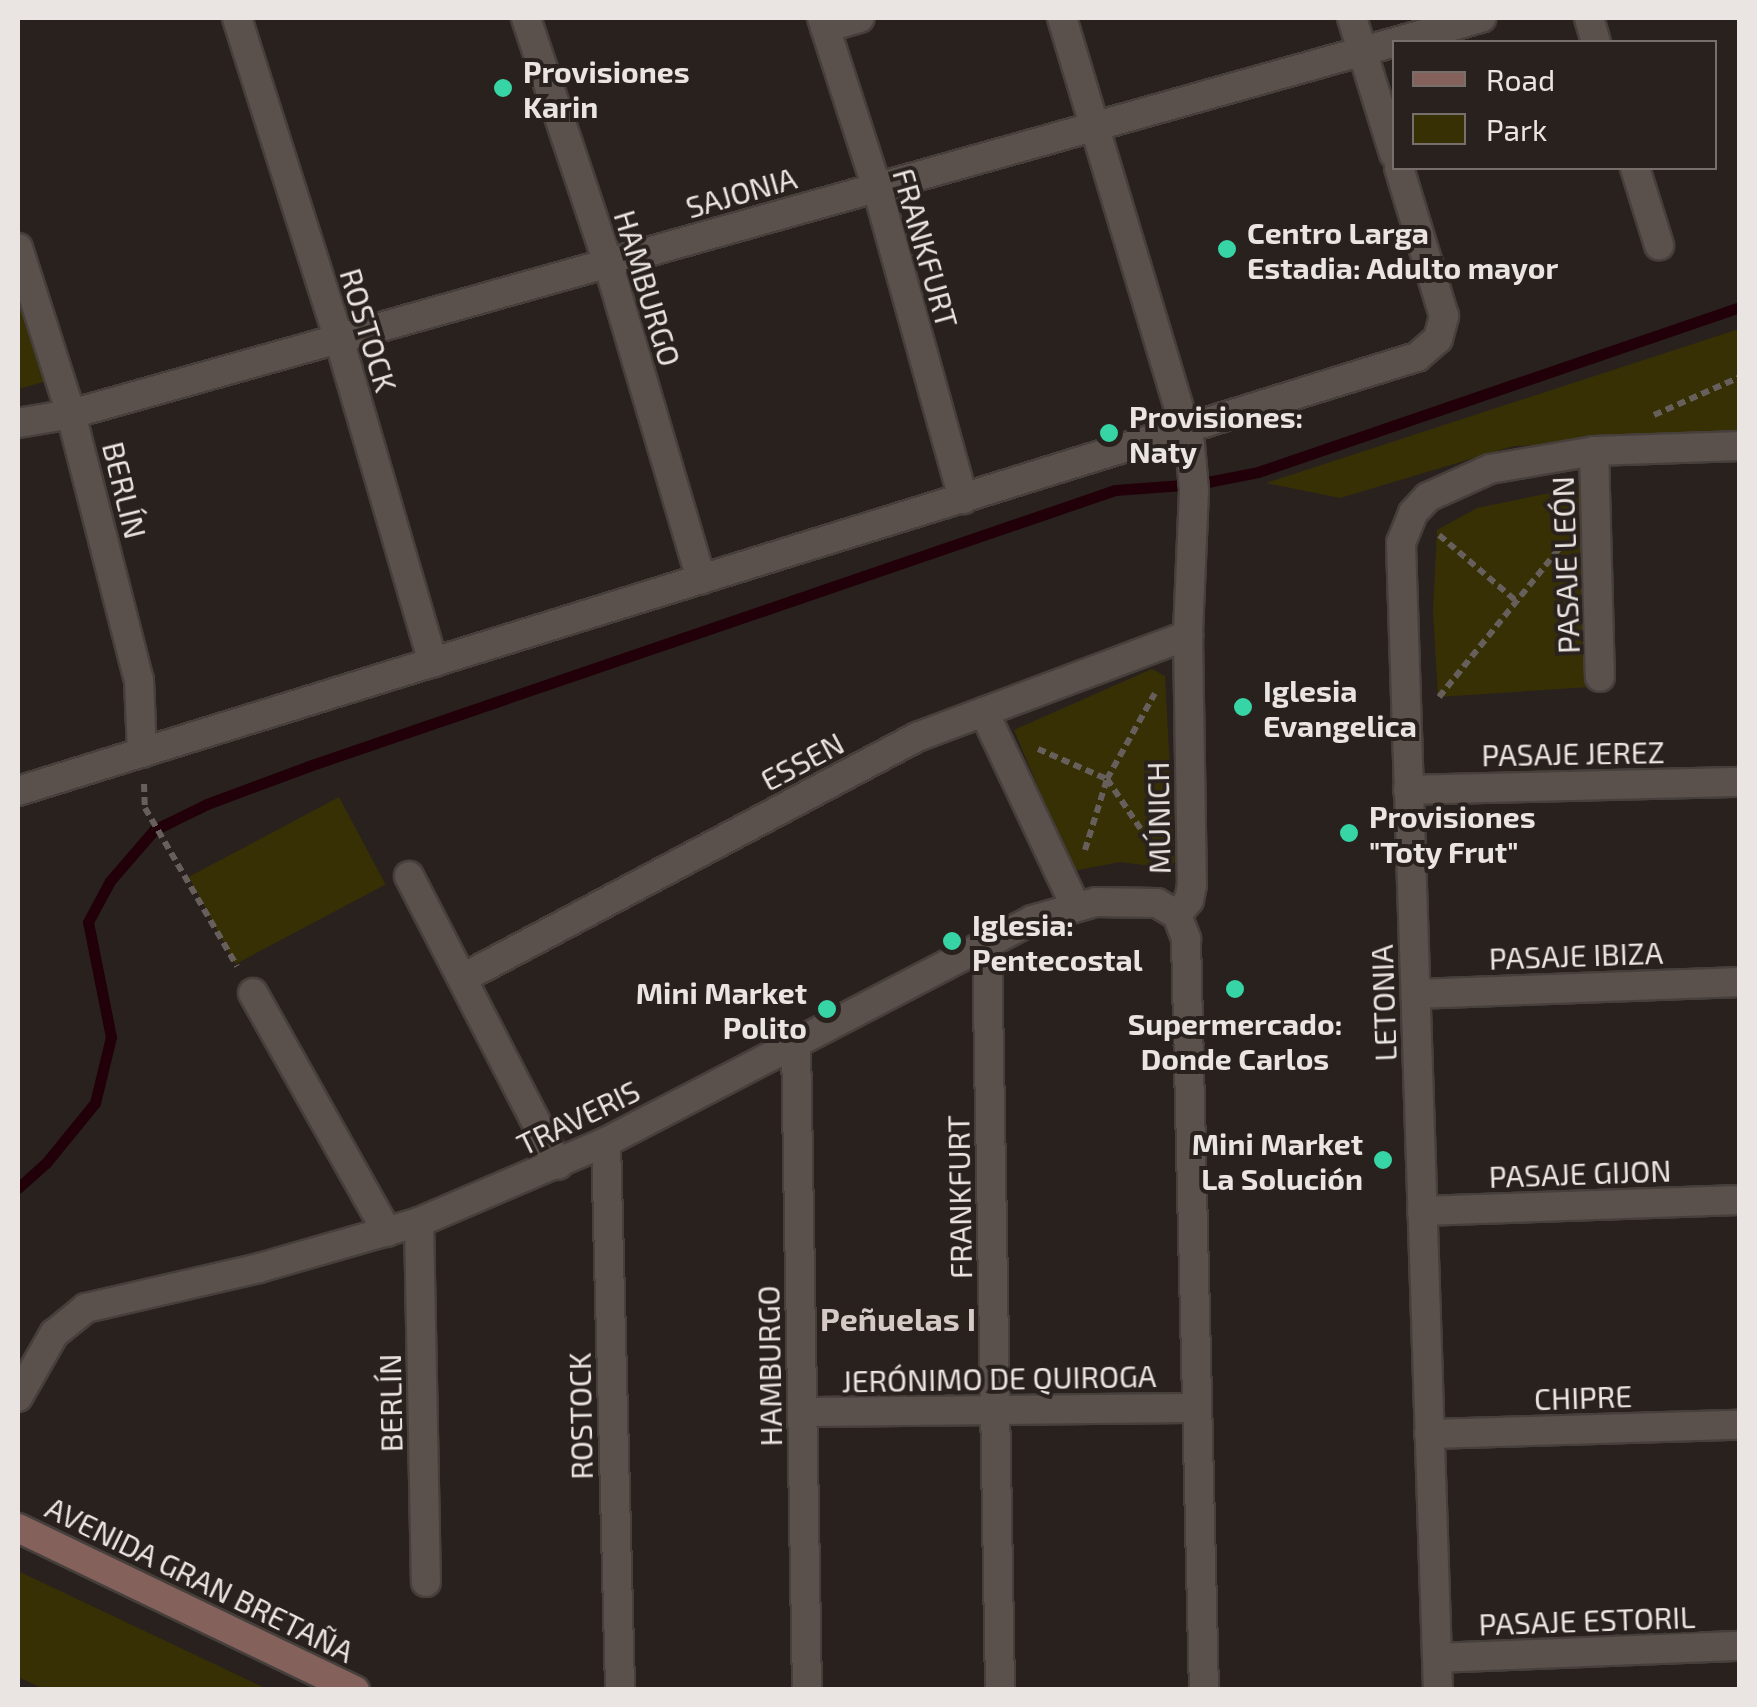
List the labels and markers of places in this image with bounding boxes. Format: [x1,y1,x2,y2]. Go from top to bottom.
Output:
place label: Provisiones Karin [523,53,690,124]
marker: Provisiones Karin [492,77,514,99]
place label: Centro Larga Estadia: Adulto mayor [1247,214,1559,284]
marker: Centro Larga Estadia: Adulto mayor [1216,238,1238,260]
place label: Provisiones: Naty [1129,398,1303,468]
marker: Provisiones: Naty [1098,422,1120,444]
place label: Iglesia Evangelica [1263,672,1417,742]
marker: Iglesia Evangelica [1232,696,1254,718]
place label: Provisiones "Toty Frut" [1369,798,1536,868]
marker: Provisiones "Toty Frut" [1338,822,1360,844]
place label: Iglesia: Pentecostal [972,906,1143,976]
marker: Iglesia: Pentecostal [941,930,963,952]
place label: Mini Market Polito [636,974,807,1044]
marker: Supermercado: Donde Carlos [1224,978,1246,1000]
marker: Mini Market Polito [816,998,838,1020]
place label: Supermercado: Donde Carlos [1128,1005,1342,1076]
place label: Mini Market La Solución [1192,1125,1363,1196]
marker: Mini Market La Solución [1372,1149,1394,1171]

